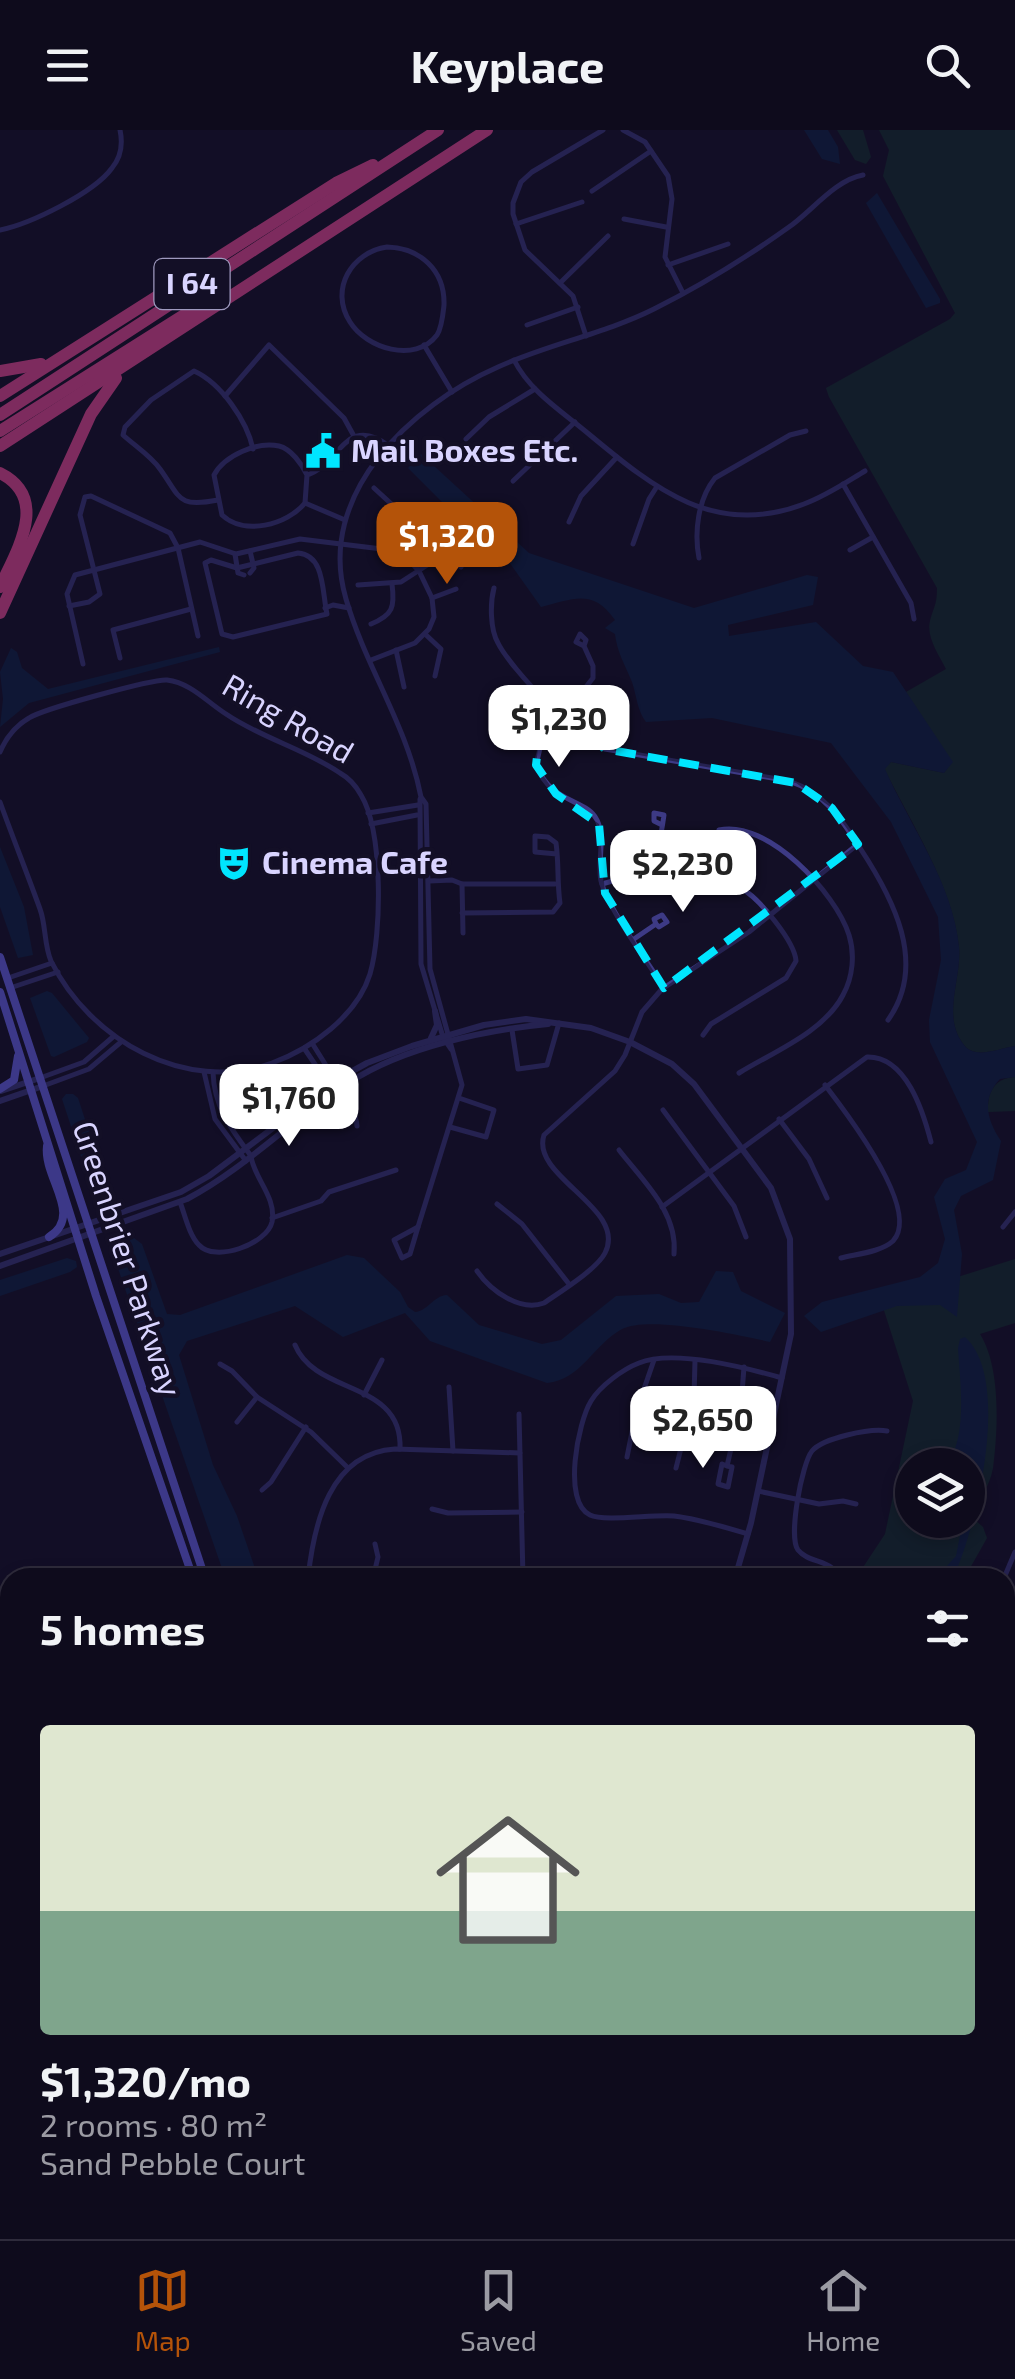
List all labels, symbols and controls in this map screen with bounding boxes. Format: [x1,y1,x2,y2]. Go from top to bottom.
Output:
icon: menu [40,38,95,93]
text: Keyplace [411,38,604,92]
icon: search [920,38,975,93]
road number: I 64 [154,259,230,309]
place label: Mail Boxes Etc. [351,430,578,468]
public building icon: Mail Boxes Etc. [304,432,342,470]
pin: $1,320 [366,502,528,587]
text: $1,320 [398,515,496,553]
street label: Ring Road [217,665,361,770]
pin: $1,230 [478,685,640,770]
text: $1,230 [510,698,608,736]
pin: $2,230 [602,830,764,915]
place label: Cinema Cafe [262,842,448,880]
text: $2,230 [632,843,734,881]
theatre icon: Cinema Cafe [215,844,253,882]
pin: $1,760 [208,1064,370,1149]
text: $1,760 [241,1077,337,1115]
street label: Greenbrier Parkway [66,1116,191,1401]
pin: $2,650 [622,1386,784,1471]
text: $2,650 [652,1399,754,1437]
map controls [895,1448,985,1538]
button: layers [895,1448,985,1538]
icon: filters [920,1601,975,1656]
text: 5 homes [40,1603,205,1653]
icon: home [418,1790,598,1970]
text: $1,320/mo [40,2055,251,2105]
text: 2 rooms · 80 m² [40,2105,267,2143]
text: Sand Pebble Court [40,2143,305,2181]
tab: Map [135,2263,191,2357]
tab: Saved [460,2263,537,2357]
tab: Home [806,2263,880,2357]

